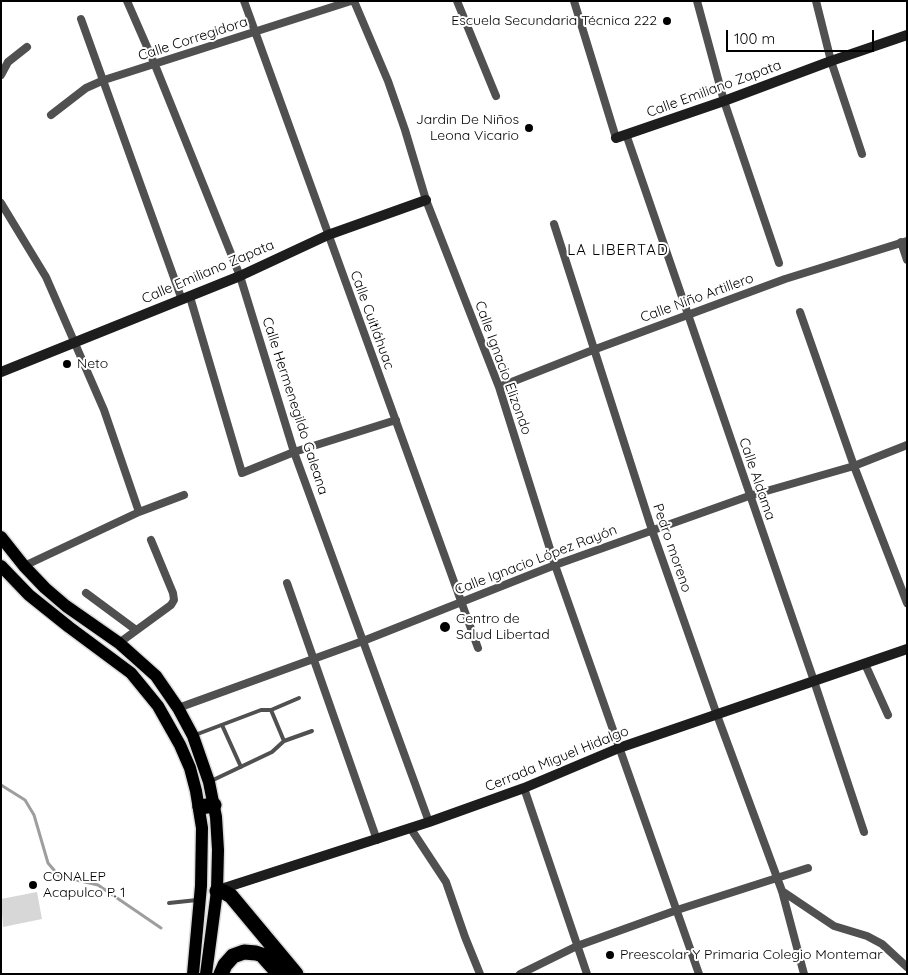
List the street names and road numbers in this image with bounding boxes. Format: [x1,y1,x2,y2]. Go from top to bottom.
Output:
street label: Calle Corregidora [136,13,250,65]
street label: Calle Emiliano Zapata [644,57,784,121]
street label: Calle Emiliano Zapata [139,236,277,308]
street label: Calle Cuitláhuac [346,268,398,372]
street label: Calle Niño Artillero [638,270,756,326]
street label: Calle Ignacio Elizondo [471,299,535,437]
street label: Calle Hermenegildo Galeana [258,315,332,497]
street label: Calle Aldama [735,436,779,522]
street label: Pedro moreno [649,501,695,595]
street label: Calle Ignacio López Rayón [453,521,619,599]
street label: Cerrada Miguel Hidalgo [483,723,631,795]

